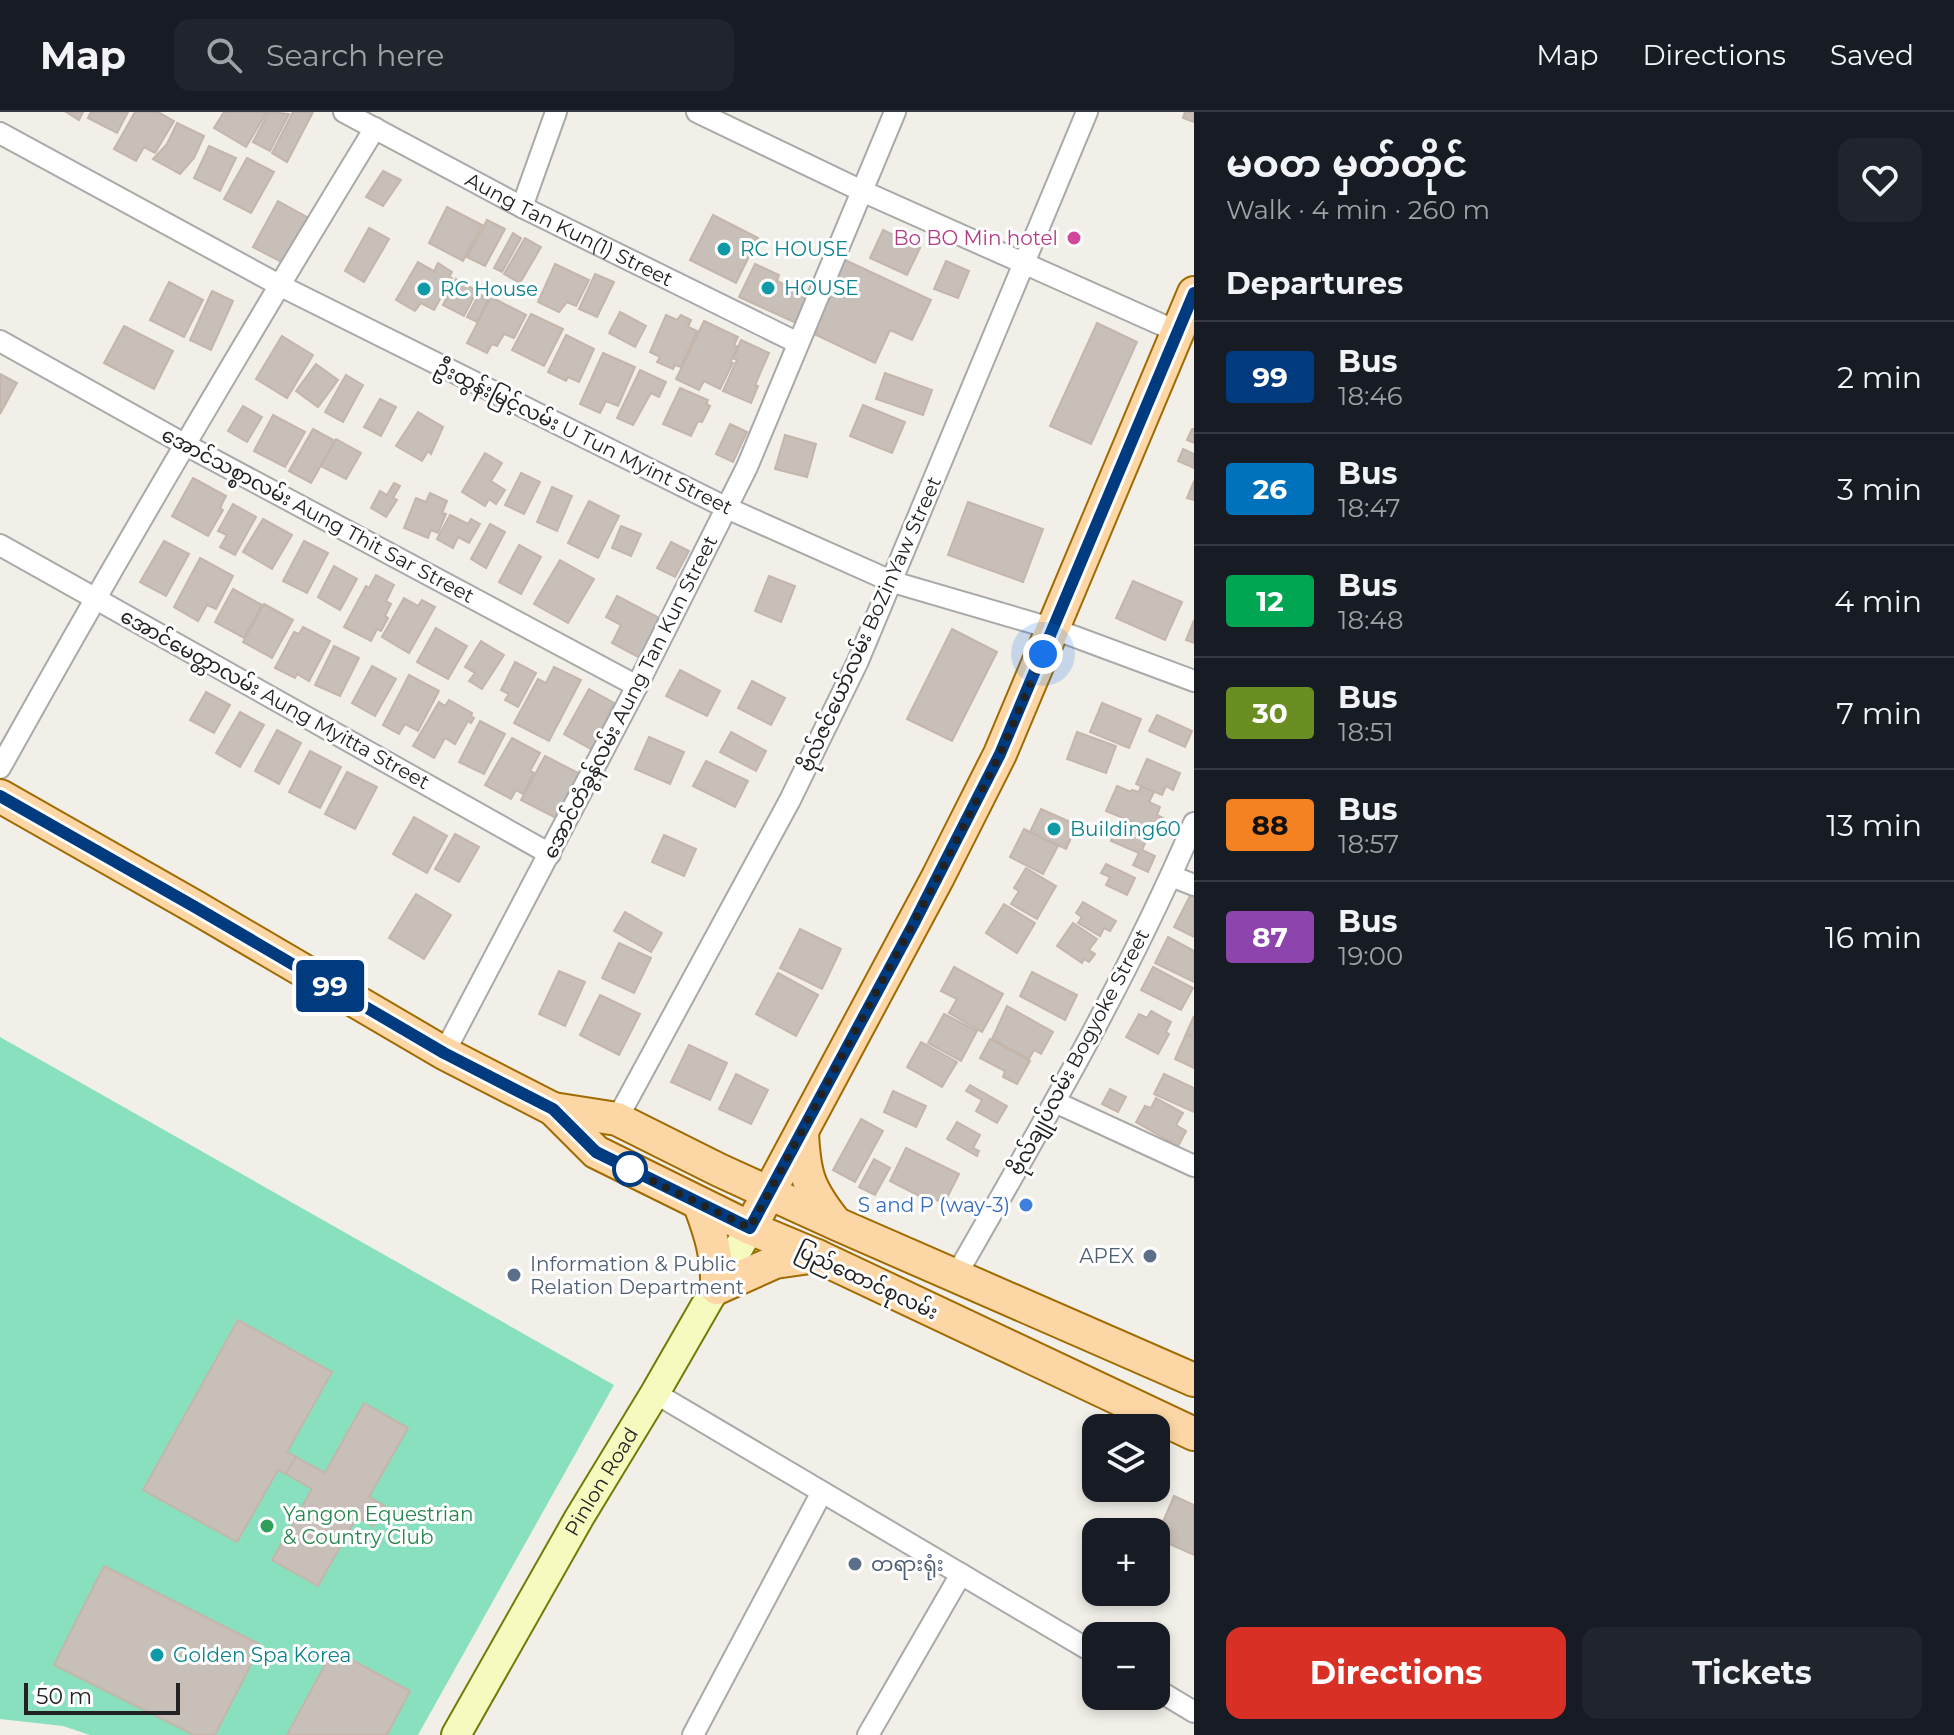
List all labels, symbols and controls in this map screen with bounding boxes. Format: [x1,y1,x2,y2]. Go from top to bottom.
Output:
search box [174,19,734,91]
text: Map [40,32,126,79]
icon: search [202,33,246,77]
text: Search here [266,37,444,74]
text: Map [1536,38,1598,72]
text: Directions [1642,38,1786,72]
text: Saved [1830,38,1914,72]
button: heart [1838,138,1922,222]
text: မဝတ မှတ်တိုင် [1226,140,1468,187]
street label: Aung Tan Kun(1) Street [462,167,677,291]
text: Walk · 4 min · 260 m [1226,194,1490,226]
place label: Bo BO Min hotel [894,226,1058,250]
marker: Bo BO Min hotel [1065,229,1083,247]
place label: RC HOUSE [740,237,848,261]
marker: RC HOUSE [715,240,733,258]
text: Departures [1226,265,1403,302]
place label: HOUSE [784,276,859,300]
place label: RC House [440,277,538,301]
marker: HOUSE [759,279,777,297]
marker: RC House [415,280,433,298]
text: Bus [1338,343,1398,380]
street label: ဦးထွန်းမြင့်လမ်း U Tun Myint Street [430,353,737,523]
text: 2 min [1837,359,1922,396]
text: 99 [1252,360,1288,394]
text: 18:46 [1338,380,1403,412]
street label: အောင်သစ္စာလမ်း Aung Thit Sar Street [155,420,479,612]
text: Bus [1338,455,1398,492]
text: 3 min [1837,471,1922,508]
street label: ဗိုလ်ဇင်ယော်လမ်း BoZinYaw Street [792,472,951,777]
text: 26 [1253,472,1287,506]
text: 18:47 [1338,492,1401,524]
street label: အောင်တံခွန်လမ်း Aung Tan Kun Street [536,531,726,864]
text: Bus [1338,567,1398,604]
text: 4 min [1834,583,1922,620]
text: 12 [1256,584,1284,618]
street label: အောင်မေတ္တာလမ်း Aung Myitta Street [114,602,435,798]
text: 18:48 [1338,604,1404,636]
your location [1023,634,1063,674]
text: Bus [1338,679,1398,716]
text: 7 min [1836,695,1922,732]
text: 30 [1252,696,1288,730]
text: 18:51 [1338,716,1394,748]
text: Bus [1338,791,1398,828]
text: 13 min [1826,807,1922,844]
text: 88 [1252,808,1288,842]
place label: Building60 [1070,817,1181,841]
marker: Building60 [1045,820,1063,838]
text: 18:57 [1338,828,1399,860]
text: Bus [1338,903,1398,940]
text: 16 min [1825,919,1922,956]
text: 87 [1252,920,1288,954]
street label: ဗိုလ်ချုပ်လမ်း Bogyoke Street [1002,924,1159,1182]
text: 19:00 [1338,940,1403,972]
line badge: 99 [294,960,366,1012]
text: 99 [312,969,348,1003]
unlabelled marker [613,1152,647,1186]
place label: S and P (way-3) [858,1193,1010,1217]
marker: S and P (way-3) [1017,1196,1035,1214]
street label: ပြည်ထောင်စုလမ်း [790,1236,943,1329]
place label: APEX [1079,1244,1134,1268]
marker: APEX [1141,1247,1159,1265]
place label: Information & Public Relation Department [530,1252,744,1299]
marker: Information & Public Relation Department [505,1266,523,1284]
map controls [1082,1414,1170,1710]
button: layers [1082,1414,1170,1502]
street label: Pinlon Road [559,1423,643,1540]
place label: Yangon Equestrian & Country Club [283,1502,473,1549]
marker: Yangon Equestrian & Country Club [258,1517,276,1535]
button: + [1082,1518,1170,1606]
place label: တရားရုံး [871,1552,944,1581]
marker: တရားရုံး [846,1555,864,1573]
button: − [1082,1622,1170,1710]
button: Directions [1226,1627,1566,1719]
button: Tickets [1582,1627,1922,1719]
place label: Golden Spa Korea [173,1643,351,1667]
marker: Golden Spa Korea [148,1646,166,1664]
scale bar [24,1679,180,1715]
text: 50 m [36,1683,92,1710]

